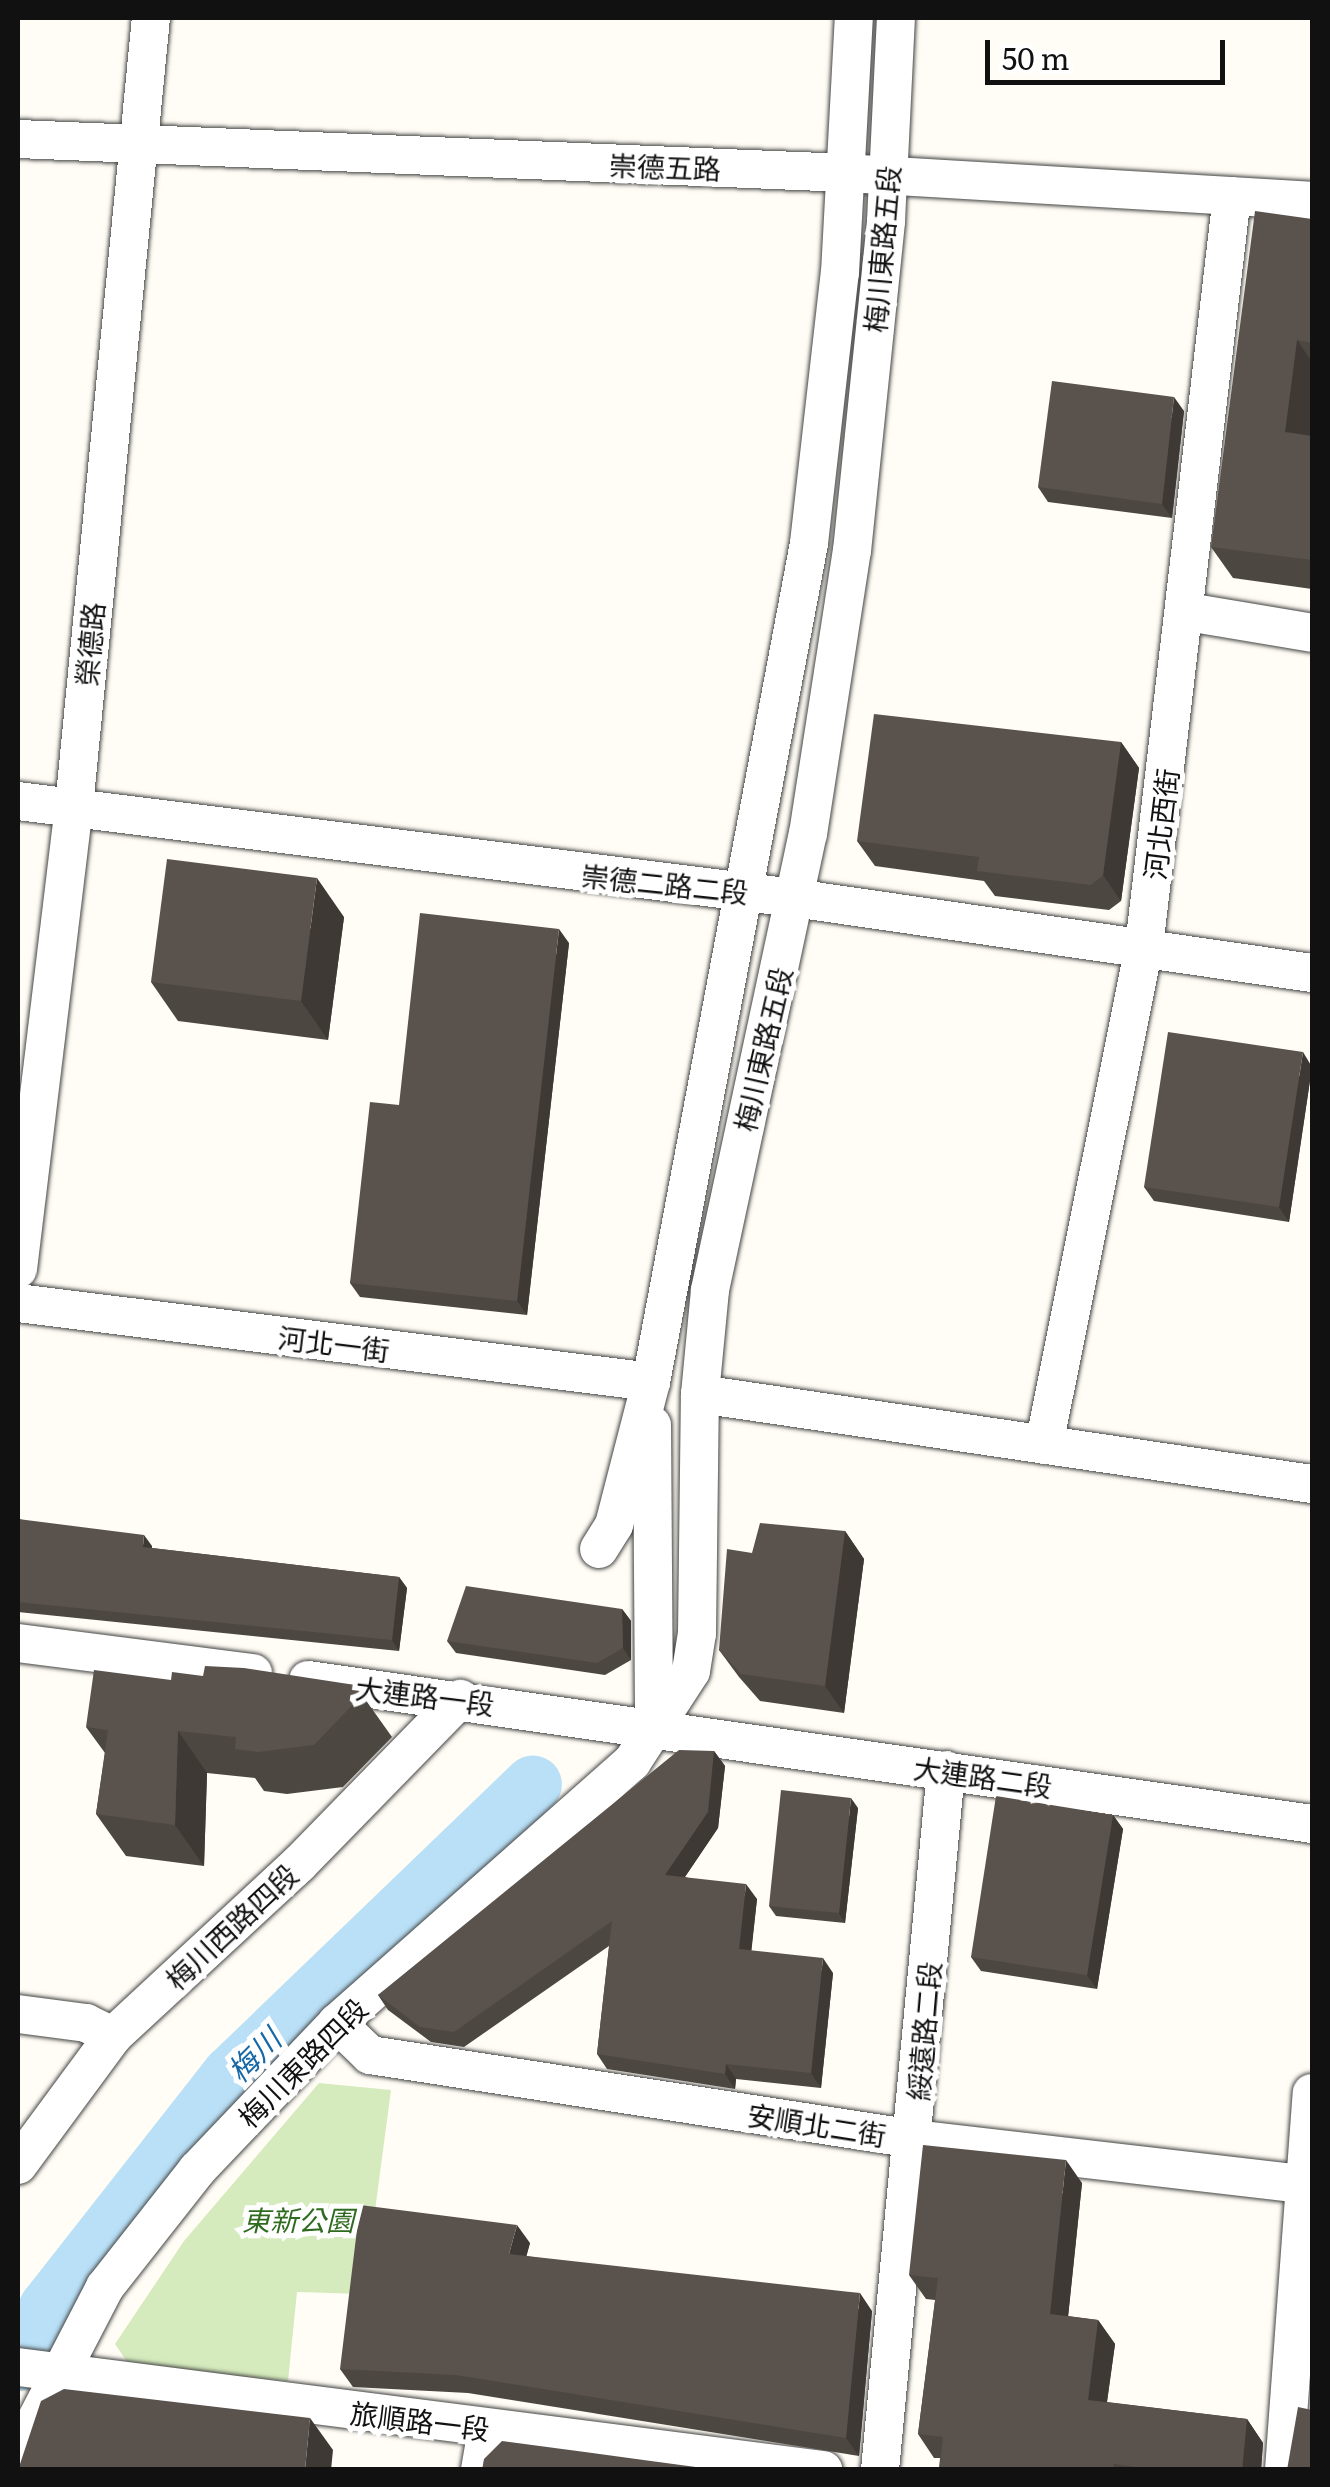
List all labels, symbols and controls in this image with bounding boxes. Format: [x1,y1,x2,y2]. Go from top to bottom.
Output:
scale bar [990,20,1230,82]
text: 50 m [1002,35,1070,79]
street label: 崇德五路 [608,147,722,185]
street label: 梅川東路五段 [857,164,905,334]
street label: 榮德路 [69,601,109,687]
street label: 河北西街 [1137,766,1183,882]
street label: 崇德二路二段 [580,858,750,908]
street label: 梅川東路五段 [727,963,797,1135]
street label: 河北一街 [276,1320,392,1366]
street label: 大連路一段 [353,1670,497,1720]
street label: 大連路二段 [911,1750,1055,1802]
street label: 梅川西路四段 [158,1856,304,1996]
street label: 綏遠路二段 [900,1960,946,2102]
street label: 梅川東路四段 [231,1991,373,2133]
water label: 梅川 [219,2020,287,2088]
street label: 安順北二街 [745,2096,889,2152]
park label: 東新公園 [242,2202,354,2236]
street label: 旅順路一段 [348,2395,492,2445]

